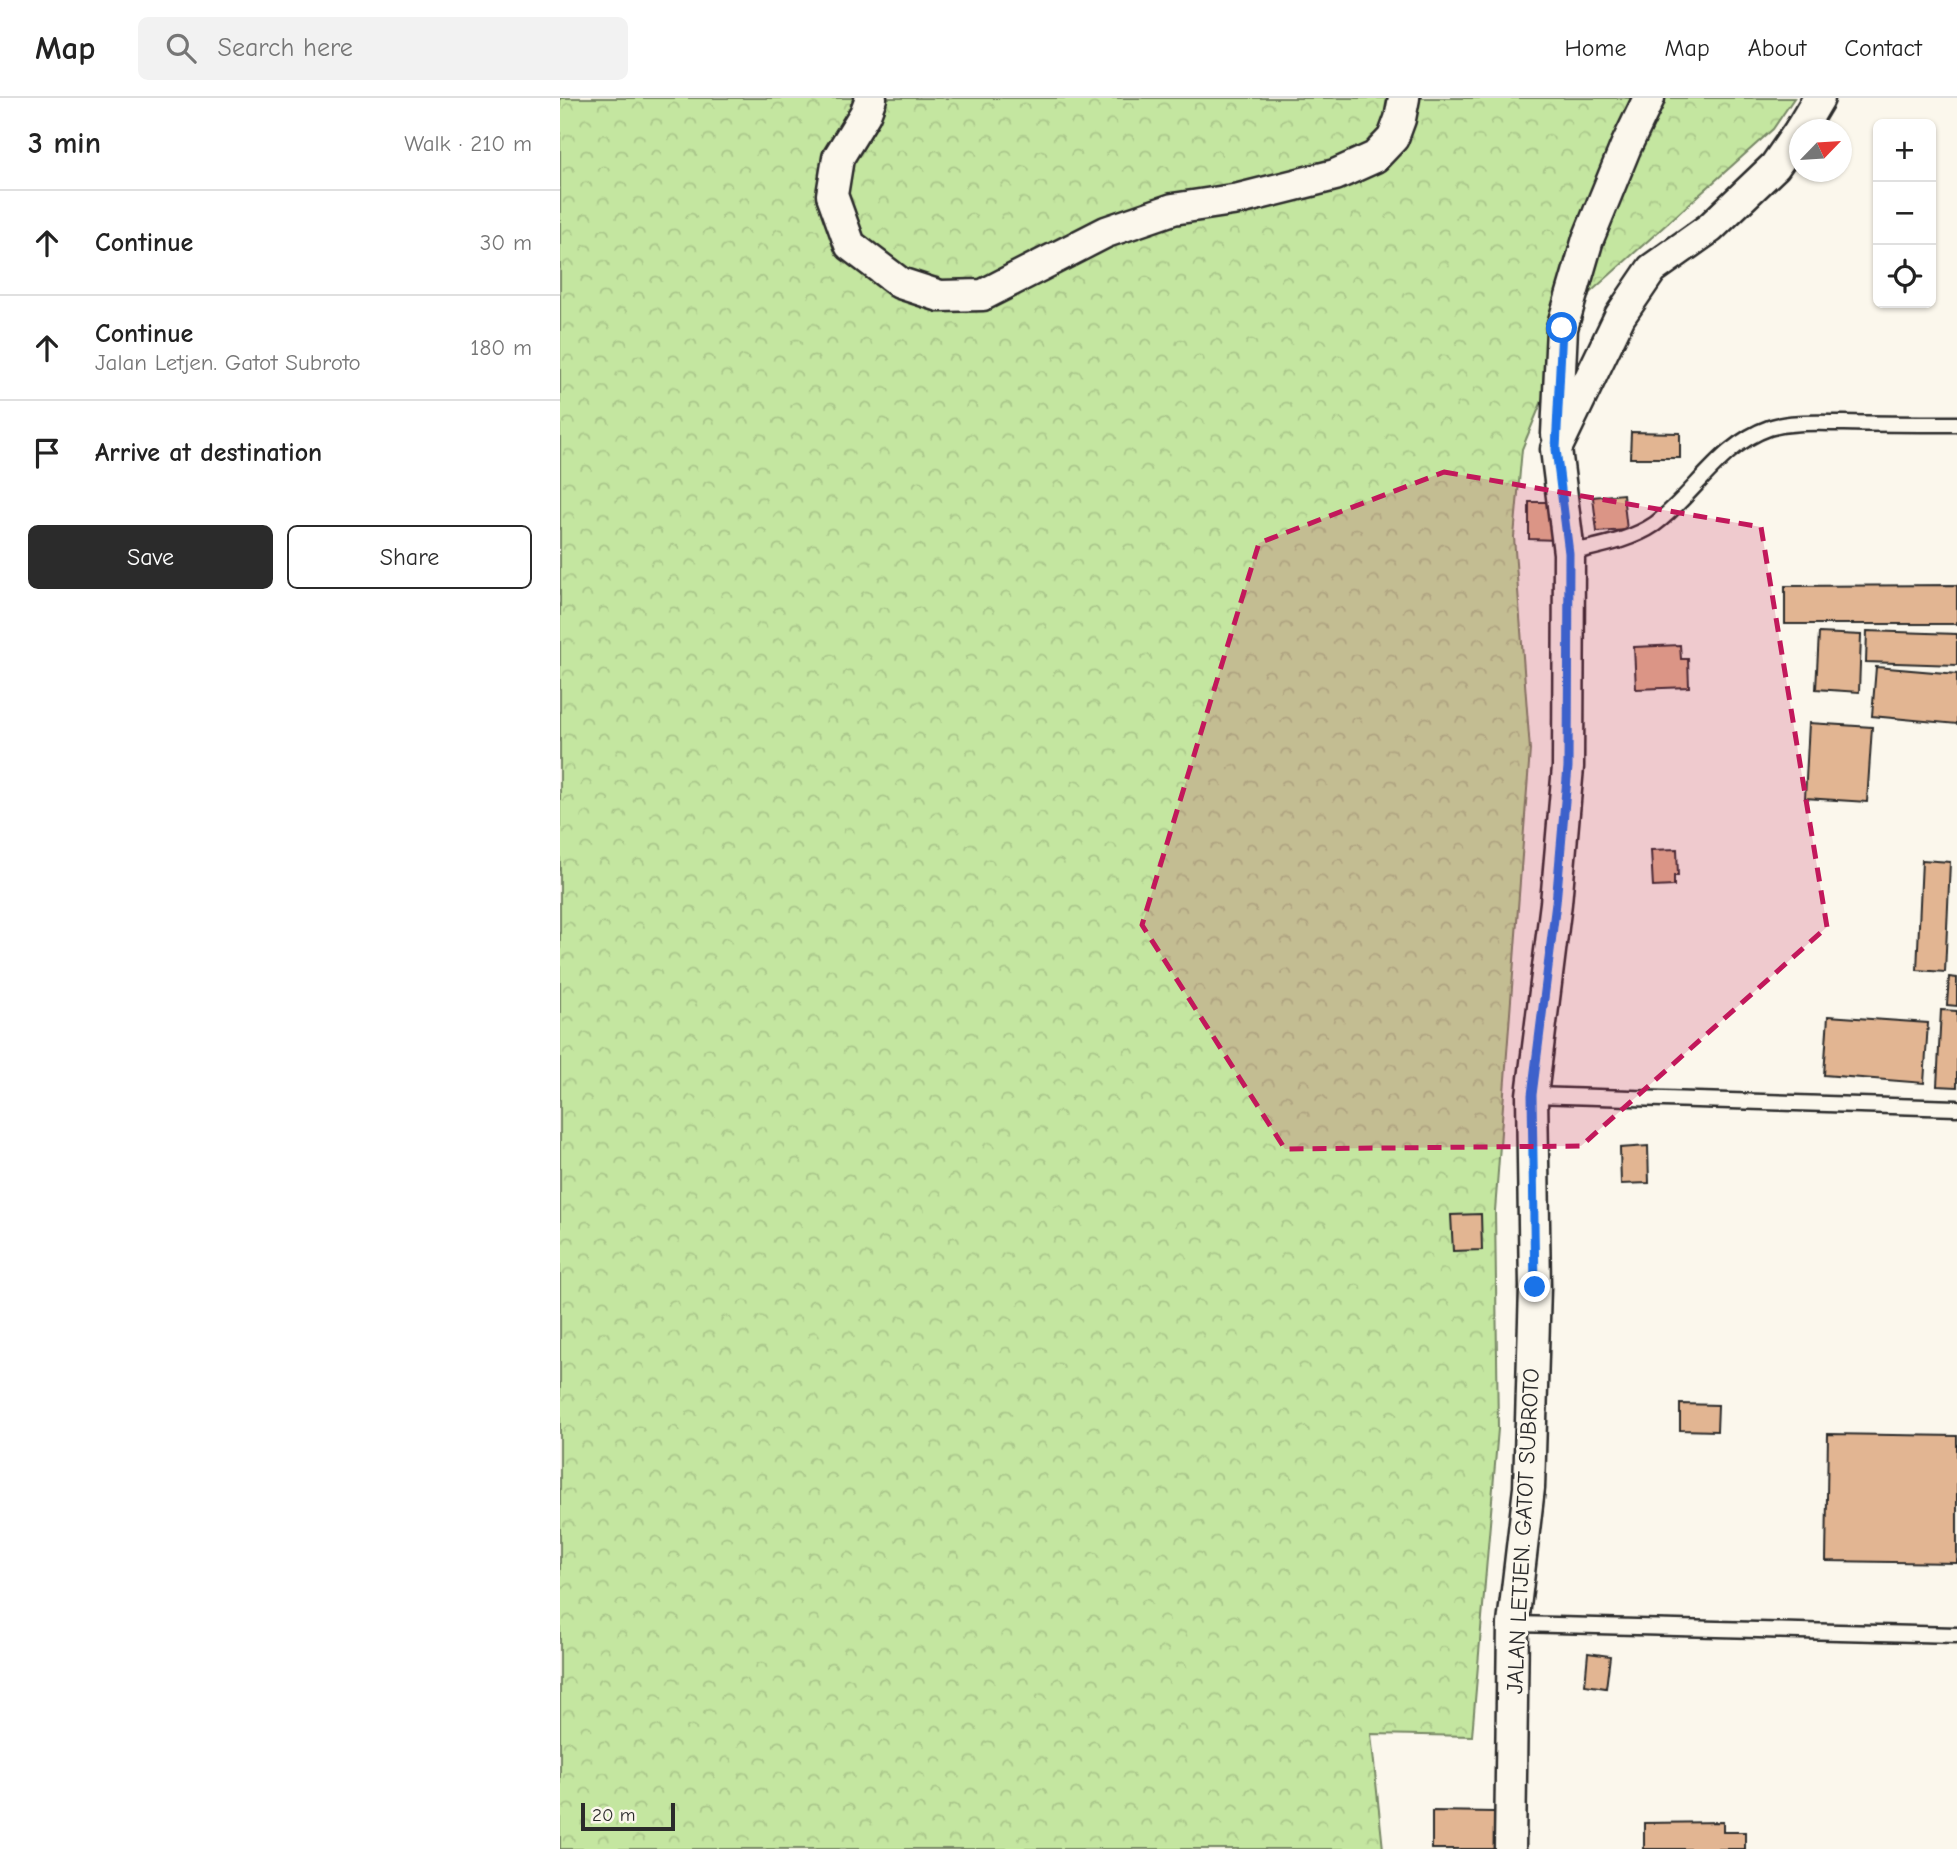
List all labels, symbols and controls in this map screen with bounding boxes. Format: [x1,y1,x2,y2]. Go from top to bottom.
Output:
search box [138,17,628,80]
text: Map [35,29,96,67]
icon: search [162,29,200,67]
text: Search here [218,33,353,63]
text: Home [1565,34,1626,62]
text: Map [1664,34,1710,62]
text: About [1748,34,1806,62]
text: Contact [1844,34,1922,62]
north arrow [1789,119,1852,182]
map controls [1873,119,1936,308]
button: + [1873,119,1936,182]
text: 3 min [28,126,101,161]
text: Walk · 210 m [404,130,532,157]
button: − [1873,182,1936,245]
icon: ahead [28,224,66,262]
text: Continue [95,228,193,258]
text: 30 m [480,229,532,256]
button: locate [1873,245,1936,308]
route start [1546,312,1577,343]
text: Continue [95,319,193,349]
icon: ahead [28,329,66,367]
text: 180 m [470,334,532,361]
text: Jalan Letjen. Gatot Subroto [95,349,361,376]
icon: arrive [28,434,66,472]
text: Arrive at destination [95,438,322,468]
button: Save [28,525,273,589]
button: Share [287,525,532,589]
route end [1519,1271,1550,1302]
street label: JALAN LETJEN. GATOT SUBROTO [1501,1367,1545,1695]
scale bar [581,1800,676,1832]
text: 20 m [592,1804,636,1826]

